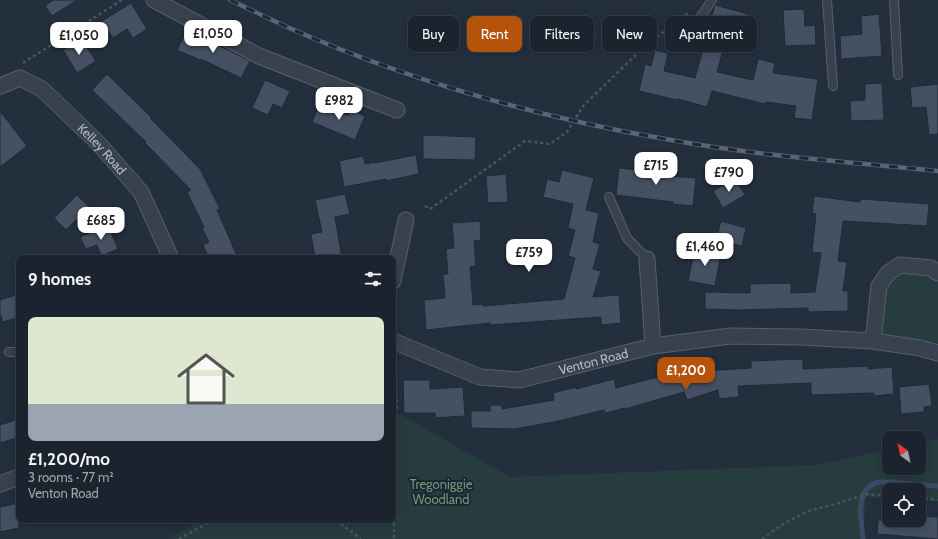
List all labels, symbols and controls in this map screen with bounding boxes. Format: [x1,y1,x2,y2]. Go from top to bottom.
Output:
chip: Buy [408,16,459,52]
chip: Rent [467,16,522,52]
chip: Filters [530,16,594,52]
chip: New [602,16,657,52]
chip: Apartment [665,16,757,52]
pin: £1,050 [180,20,246,54]
pin: £1,050 [46,22,112,56]
text: £1,050 [193,25,233,41]
text: £1,050 [59,27,99,43]
pin: £982 [315,87,363,121]
text: £982 [325,92,353,108]
street label: Kelley Road [74,120,130,178]
pin: £715 [632,152,680,186]
text: £715 [643,157,669,173]
pin: £790 [705,159,753,193]
text: £790 [714,164,744,180]
pin: £685 [77,207,125,241]
text: £685 [87,212,115,228]
pin: £1,460 [672,233,738,267]
text: £1,460 [685,238,725,254]
pin: £759 [505,239,553,273]
text: £759 [515,244,543,260]
icon: filters [362,268,384,290]
text: 9 homes [28,269,91,289]
icon: home [170,343,242,415]
street label: Venton Road [557,345,630,378]
pin: £1,200 [653,357,719,391]
text: £1,200 [666,362,706,378]
north arrow [882,431,926,475]
map controls [882,431,926,527]
text: £1,200/mo [28,449,110,469]
text: 3 rooms · 77 m² [28,469,114,485]
park label: Tregoniggie Woodland [410,476,473,507]
button: locate [882,483,926,527]
text: Venton Road [28,485,99,501]

